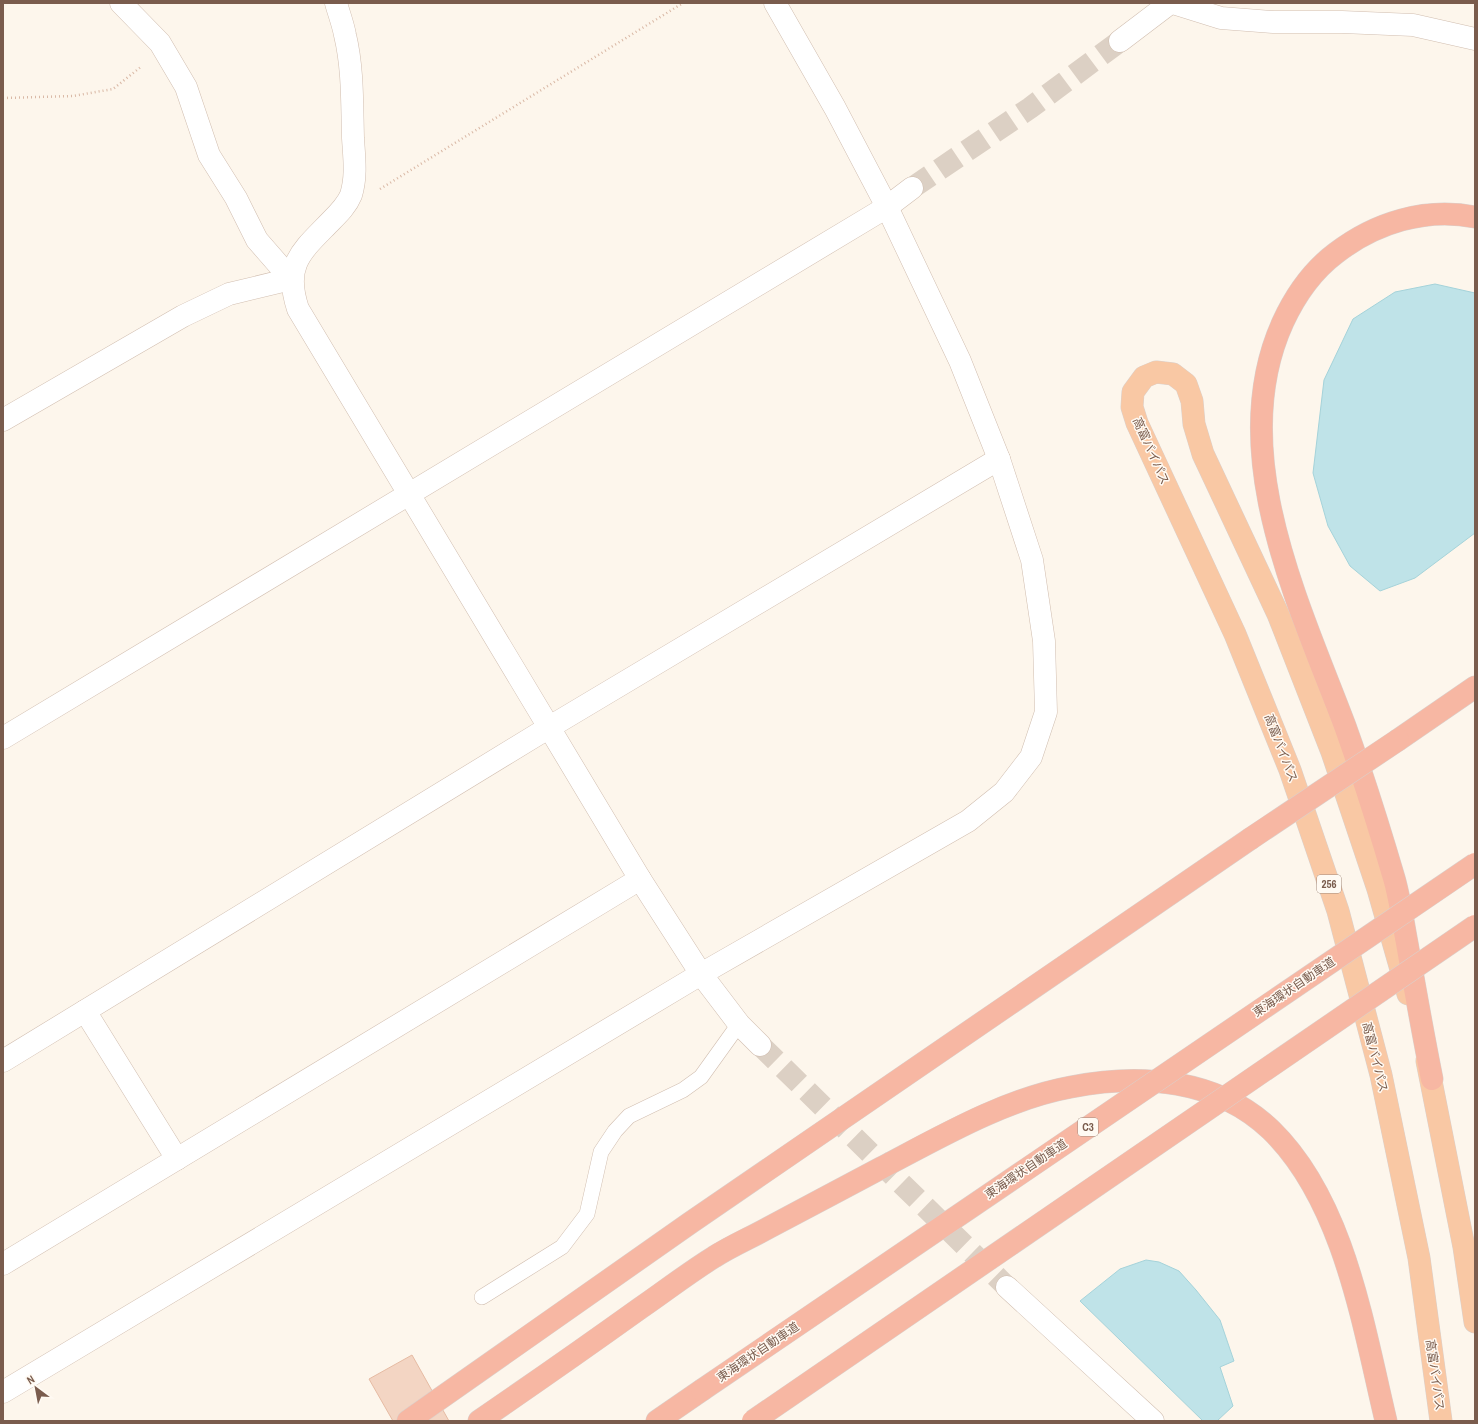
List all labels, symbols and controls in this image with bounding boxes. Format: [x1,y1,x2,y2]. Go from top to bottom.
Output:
street label: 高富バイパス [1129,415,1173,487]
street label: 高富バイパス [1261,712,1301,784]
road number: 256 [1317,875,1341,893]
street label: 東海環状自動車道 [1250,954,1338,1020]
street label: 高富バイパス [1359,1020,1391,1094]
road number: C3 [1078,1118,1098,1136]
street label: 東海環状自動車道 [982,1136,1070,1202]
street label: 東海環状自動車道 [714,1319,802,1385]
street label: 高富バイパス [1422,1338,1448,1412]
north arrow [16,1368,56,1408]
text: N [24,1372,37,1387]

